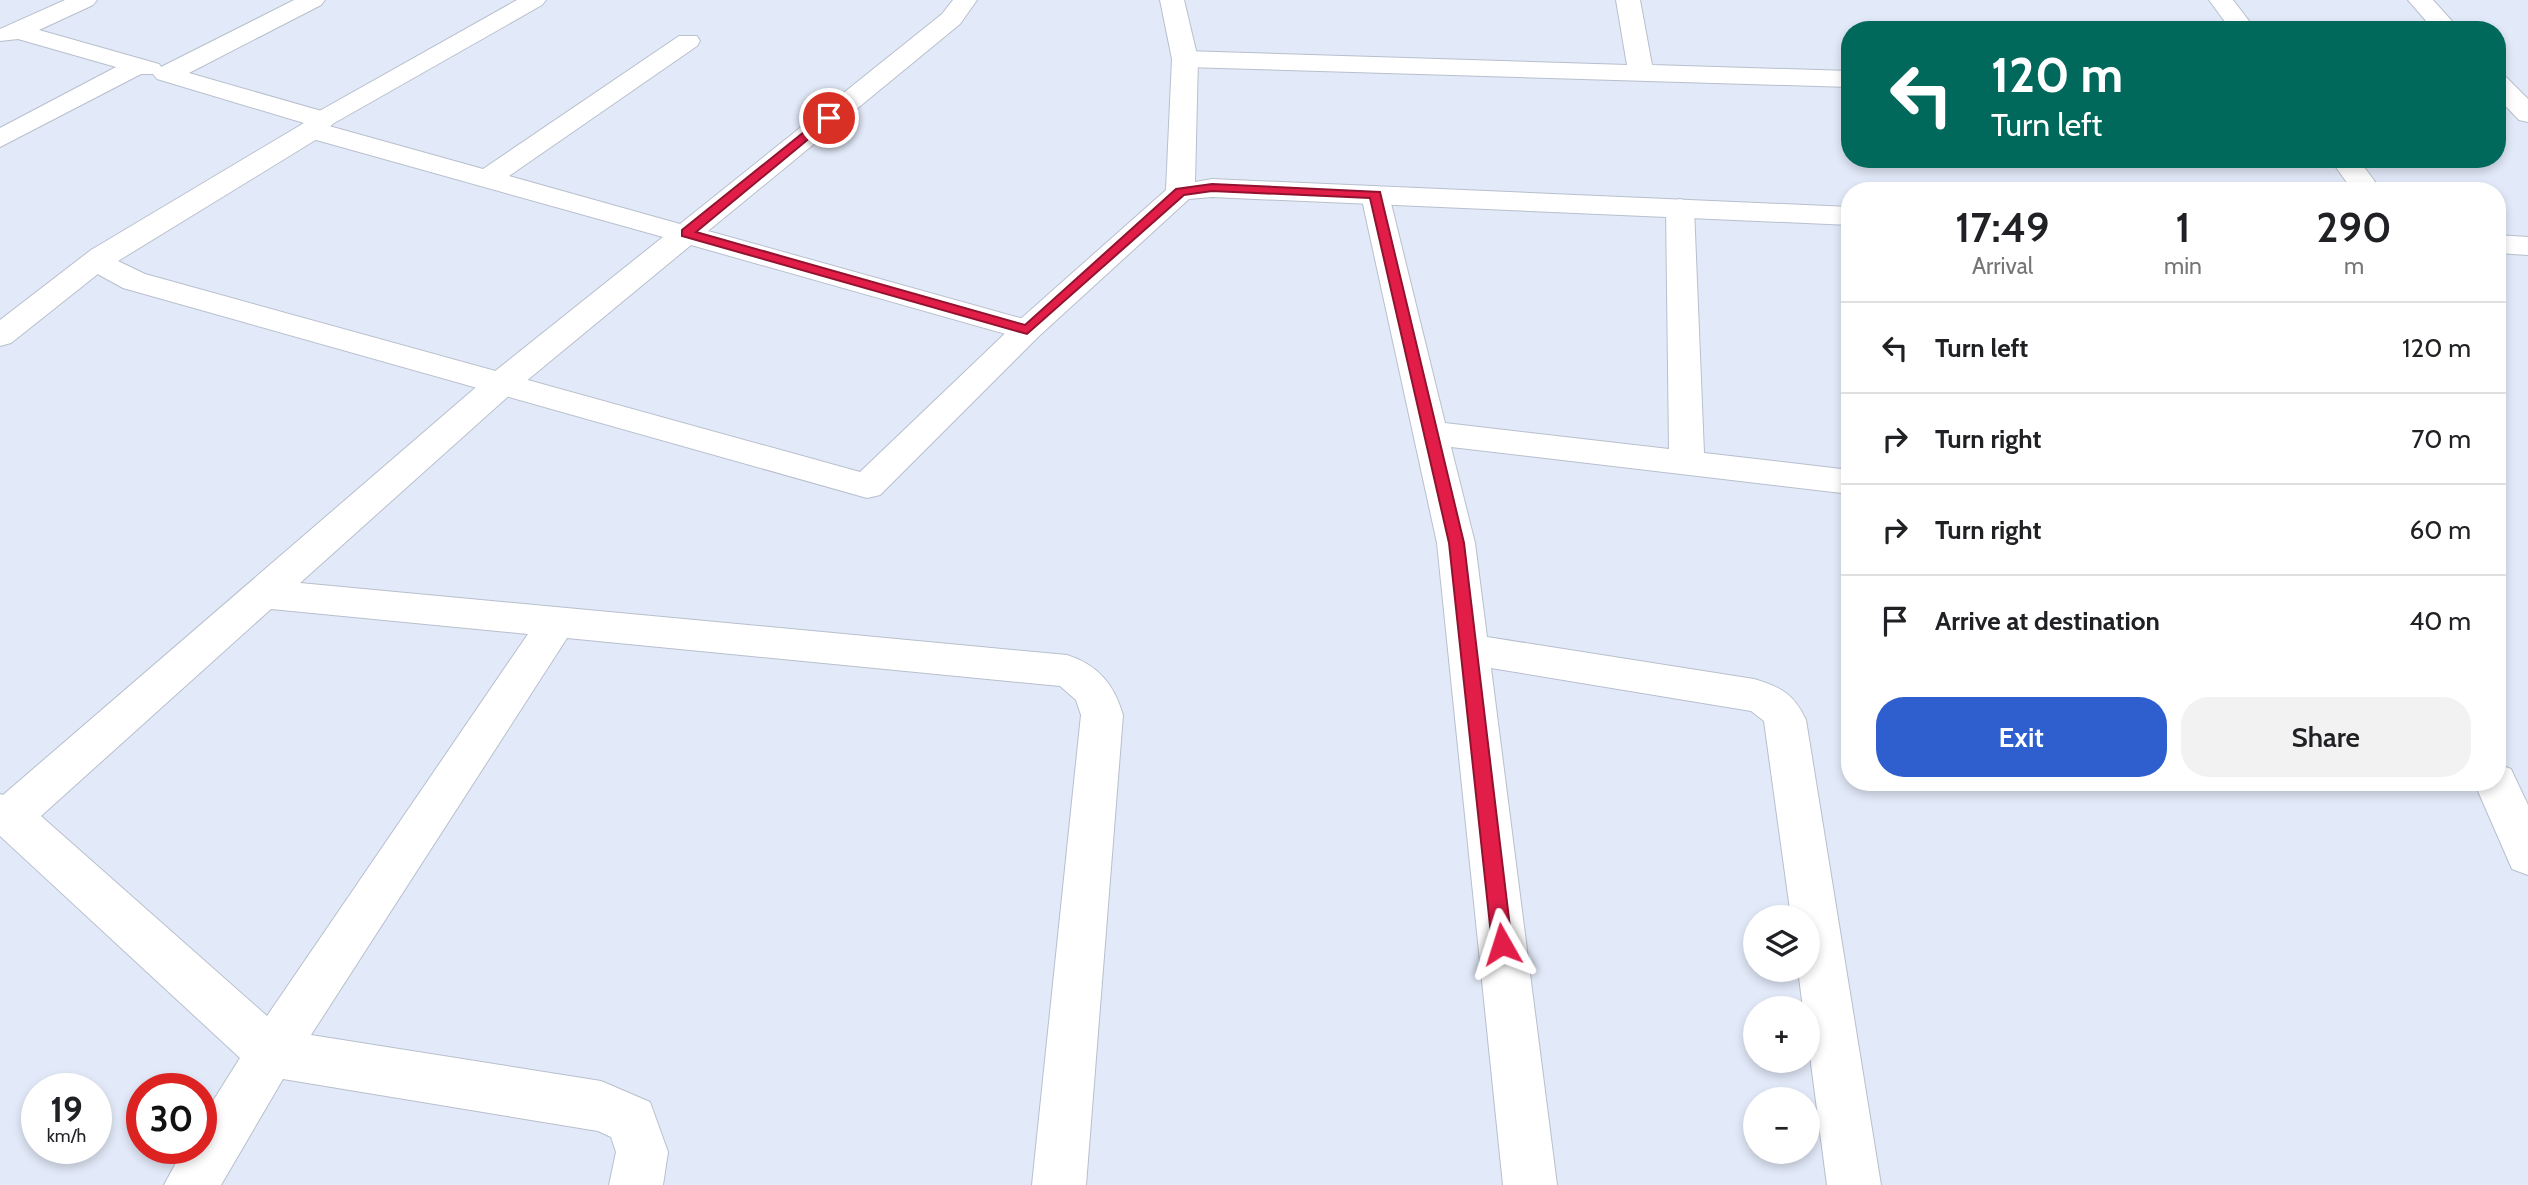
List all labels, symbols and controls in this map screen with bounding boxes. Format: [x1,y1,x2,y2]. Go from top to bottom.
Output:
text: 120 m [1991,45,2123,104]
icon: left [1876,49,1967,140]
pin [799,88,859,148]
icon: arrive [810,99,848,137]
text: Turn left [1991,105,2102,144]
text: 17:49 [1955,201,2050,253]
text: 1 [2176,201,2190,253]
text: 290 [2316,201,2392,253]
text: Arrival [1972,252,2033,280]
text: min [2164,252,2202,280]
text: m [2344,252,2364,280]
icon: left [1876,329,1914,367]
text: Turn left [1935,332,2028,364]
text: 120 m [2402,332,2471,364]
icon: right [1876,420,1914,458]
text: Turn right [1935,423,2041,455]
text: 70 m [2411,423,2471,455]
icon: right [1876,511,1914,549]
text: Turn right [1935,514,2041,546]
text: 60 m [2409,514,2471,546]
icon: arrive [1876,602,1914,640]
text: Arrive at destination [1935,605,2160,637]
text: 40 m [2409,605,2471,637]
button: Exit [1876,697,2167,777]
button: Share [2181,697,2471,777]
map controls [1743,905,1820,1164]
button: layers [1743,905,1820,982]
position arrow [1465,907,1539,981]
button: + [1743,996,1820,1073]
speed limit sign: 30 [126,1073,217,1164]
button: − [1743,1087,1820,1164]
text: 19 [50,1088,83,1131]
text: km/h [47,1125,86,1147]

